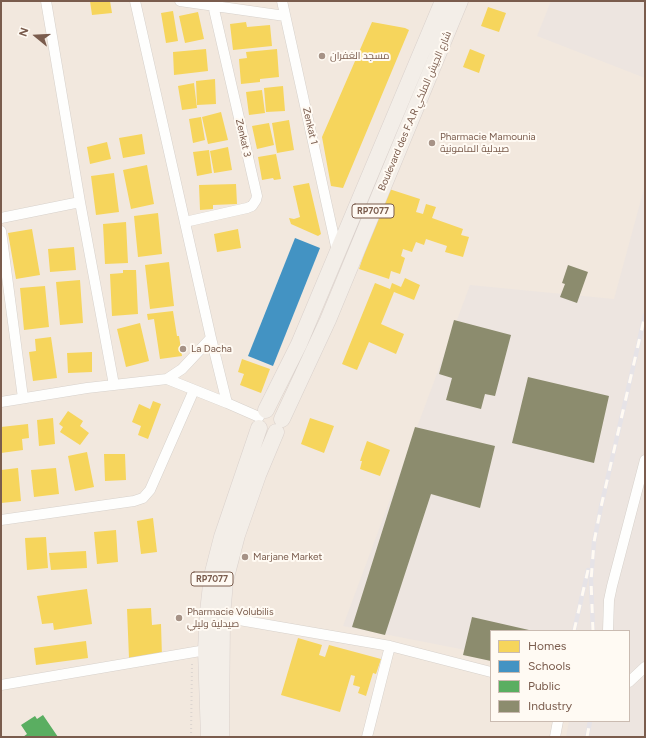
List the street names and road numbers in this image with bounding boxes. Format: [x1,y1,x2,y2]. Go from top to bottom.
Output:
street label: Boulevard des F.A.R شارع الجيش الملكي [376,29,454,193]
street label: Zenkat 1 [300,106,320,146]
street label: Zenkat 3 [233,118,253,158]
road number: RP7077 [352,204,394,218]
road number: RP7077 [191,572,233,586]

